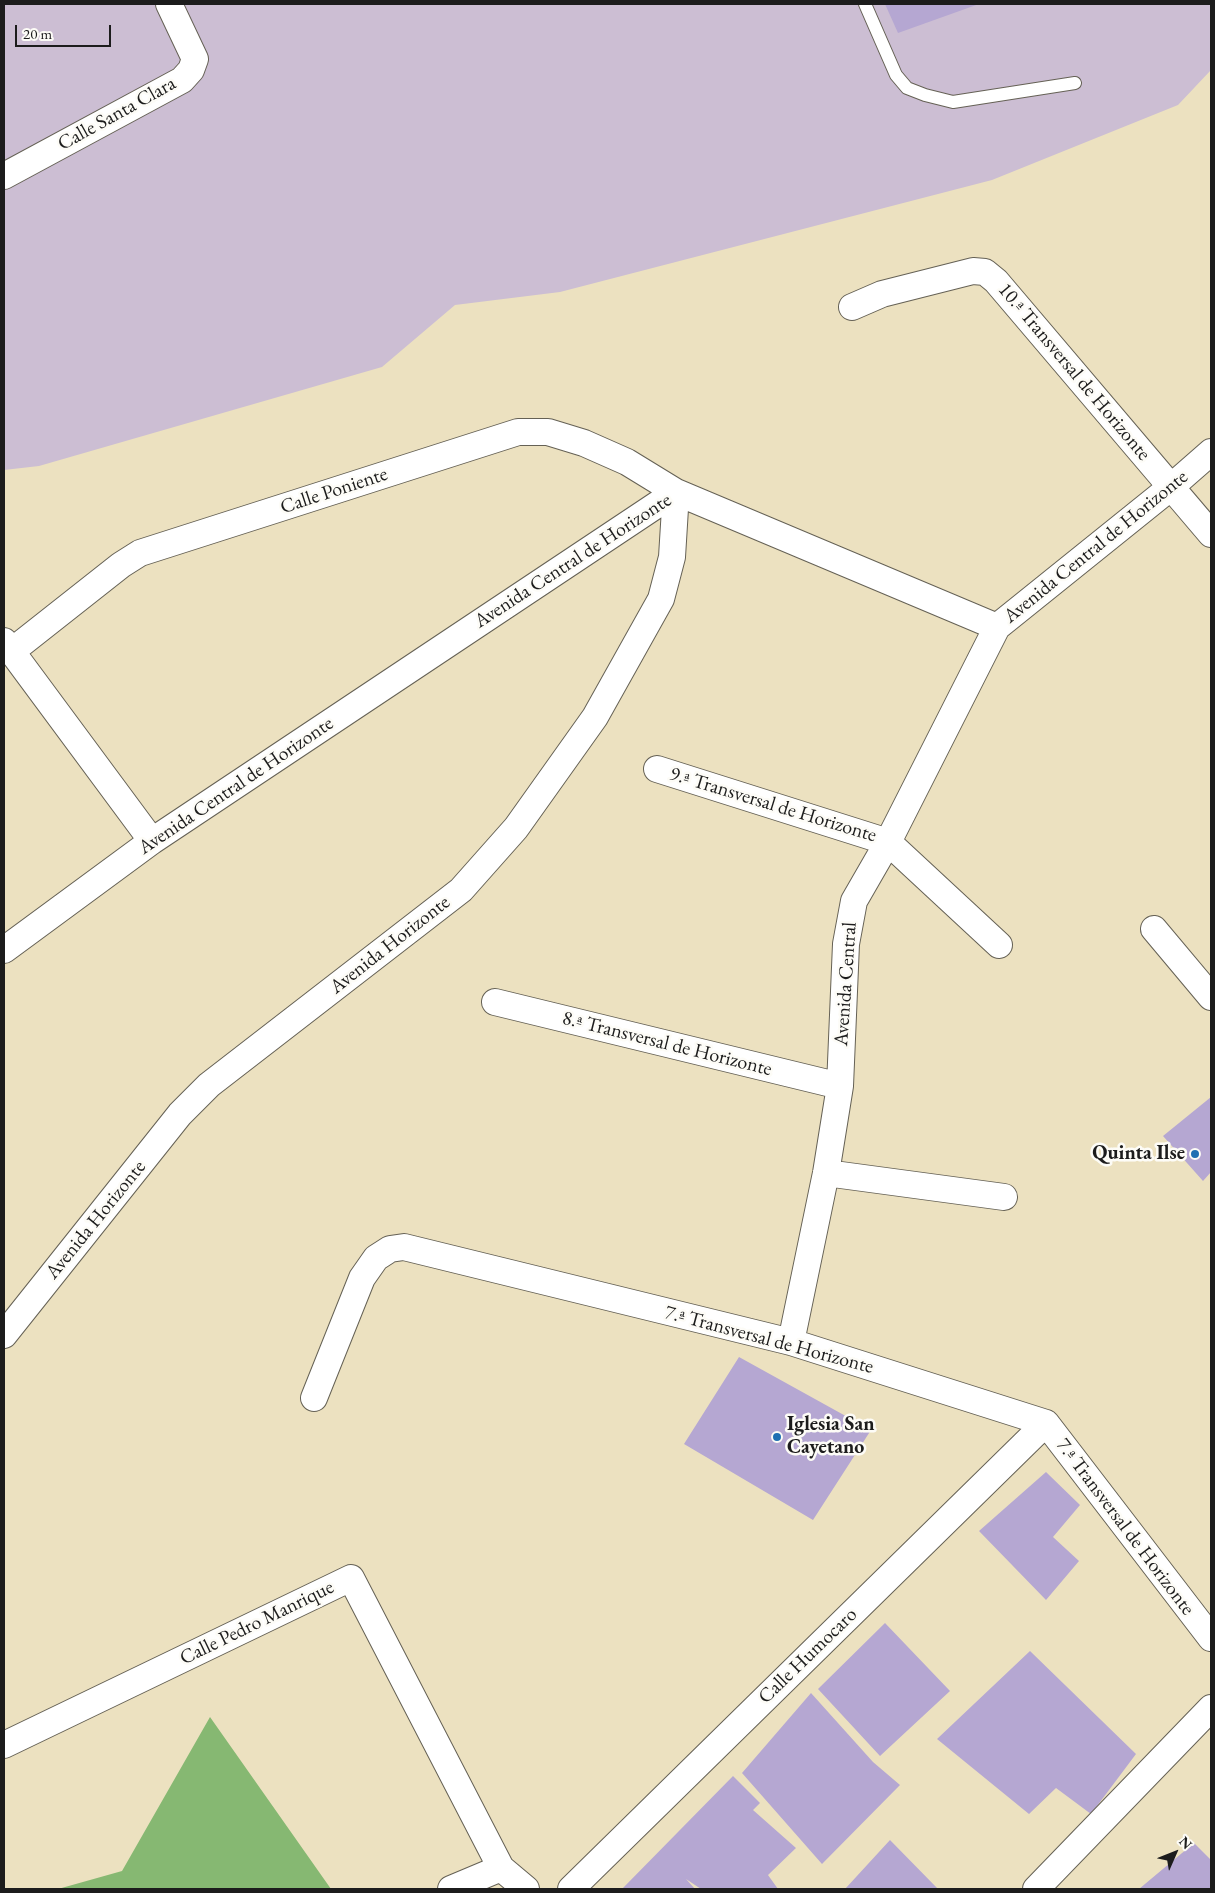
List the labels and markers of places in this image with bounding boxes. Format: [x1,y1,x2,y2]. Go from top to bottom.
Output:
place label: Quinta Ilse [1092,1142,1185,1166]
marker: Quinta Ilse [1189,1148,1201,1160]
place label: Iglesia San Cayetano [787,1413,875,1460]
marker: Iglesia San Cayetano [771,1431,783,1443]

